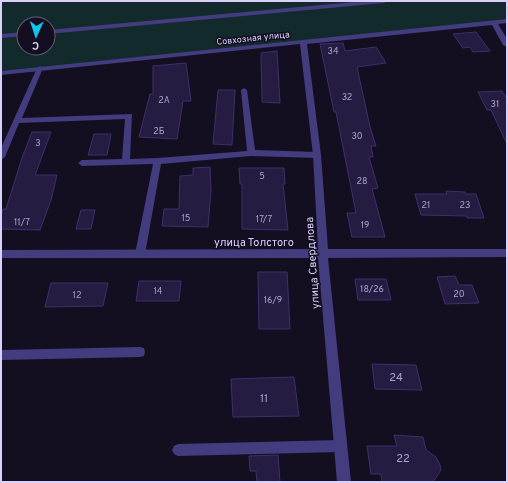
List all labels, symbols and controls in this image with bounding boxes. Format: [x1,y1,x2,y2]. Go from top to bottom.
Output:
north arrow [16,16,56,56]
street label: Совхозная улица [216,29,290,48]
text: С [32,38,39,52]
house number: 34 [327,46,339,57]
house number: 32 [342,92,352,103]
house number: 2А [158,95,170,106]
house number: 31 [491,99,499,110]
house number: 2Б [153,126,165,137]
house number: 30 [351,131,363,142]
house number: 3 [35,138,41,149]
house number: 5 [259,171,265,182]
house number: 28 [356,176,368,187]
house number: 21 [422,200,430,211]
house number: 23 [460,200,470,211]
house number: 15 [182,213,190,224]
house number: 17/7 [256,214,272,225]
street label: улица Свердлова [303,216,323,309]
house number: 11/7 [14,217,30,228]
house number: 19 [361,220,369,231]
street label: улица Толстого [214,236,294,250]
house number: 18/26 [360,284,384,295]
house number: 14 [154,286,163,297]
house number: 20 [453,289,465,300]
house number: 12 [73,290,81,301]
house number: 16/9 [264,295,282,306]
house number: 24 [389,371,403,385]
house number: 11 [260,392,268,406]
house number: 22 [396,452,410,466]

